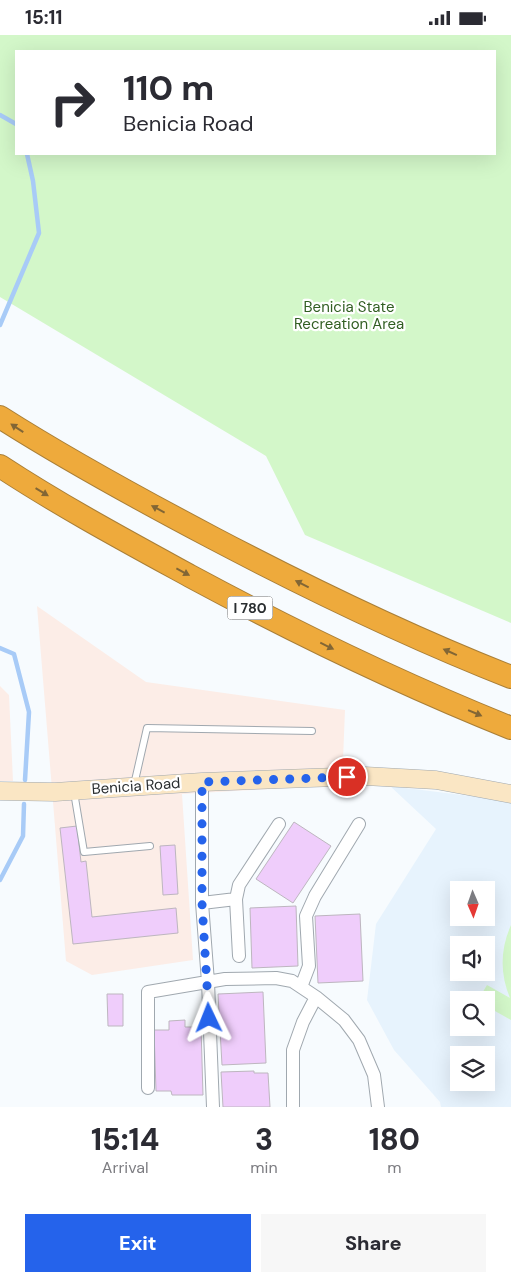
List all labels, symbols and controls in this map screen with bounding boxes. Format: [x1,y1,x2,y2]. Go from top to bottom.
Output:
text: 15:11 [25,5,62,30]
text: 110 m [123,65,214,111]
icon: right [40,70,105,135]
text: Benicia Road [123,109,254,138]
park label: Benicia State Recreation Area [294,297,404,334]
one-way arrow [11,423,24,432]
one-way arrow [35,487,48,496]
one-way arrow [151,505,165,513]
one-way arrow [176,568,190,576]
one-way arrow [295,580,309,588]
road number: I 780 [228,597,272,619]
one-way arrow [320,643,334,651]
one-way arrow [443,647,457,655]
one-way arrow [468,710,482,718]
pin [326,756,368,798]
icon: arrive [333,763,361,791]
street label: Benicia Road [91,773,181,799]
north arrow [450,881,495,926]
map controls [450,881,495,1091]
button: sound [450,936,495,981]
position arrow [182,991,234,1043]
button: search [450,991,495,1036]
button: layers [450,1046,495,1091]
text: 15:14 [91,1120,159,1159]
text: 3 [255,1120,273,1159]
text: 180 [369,1120,420,1159]
text: Arrival [102,1157,148,1178]
text: min [250,1157,278,1178]
text: m [387,1157,401,1178]
button: Exit [25,1214,251,1272]
button: Share [261,1214,486,1272]

